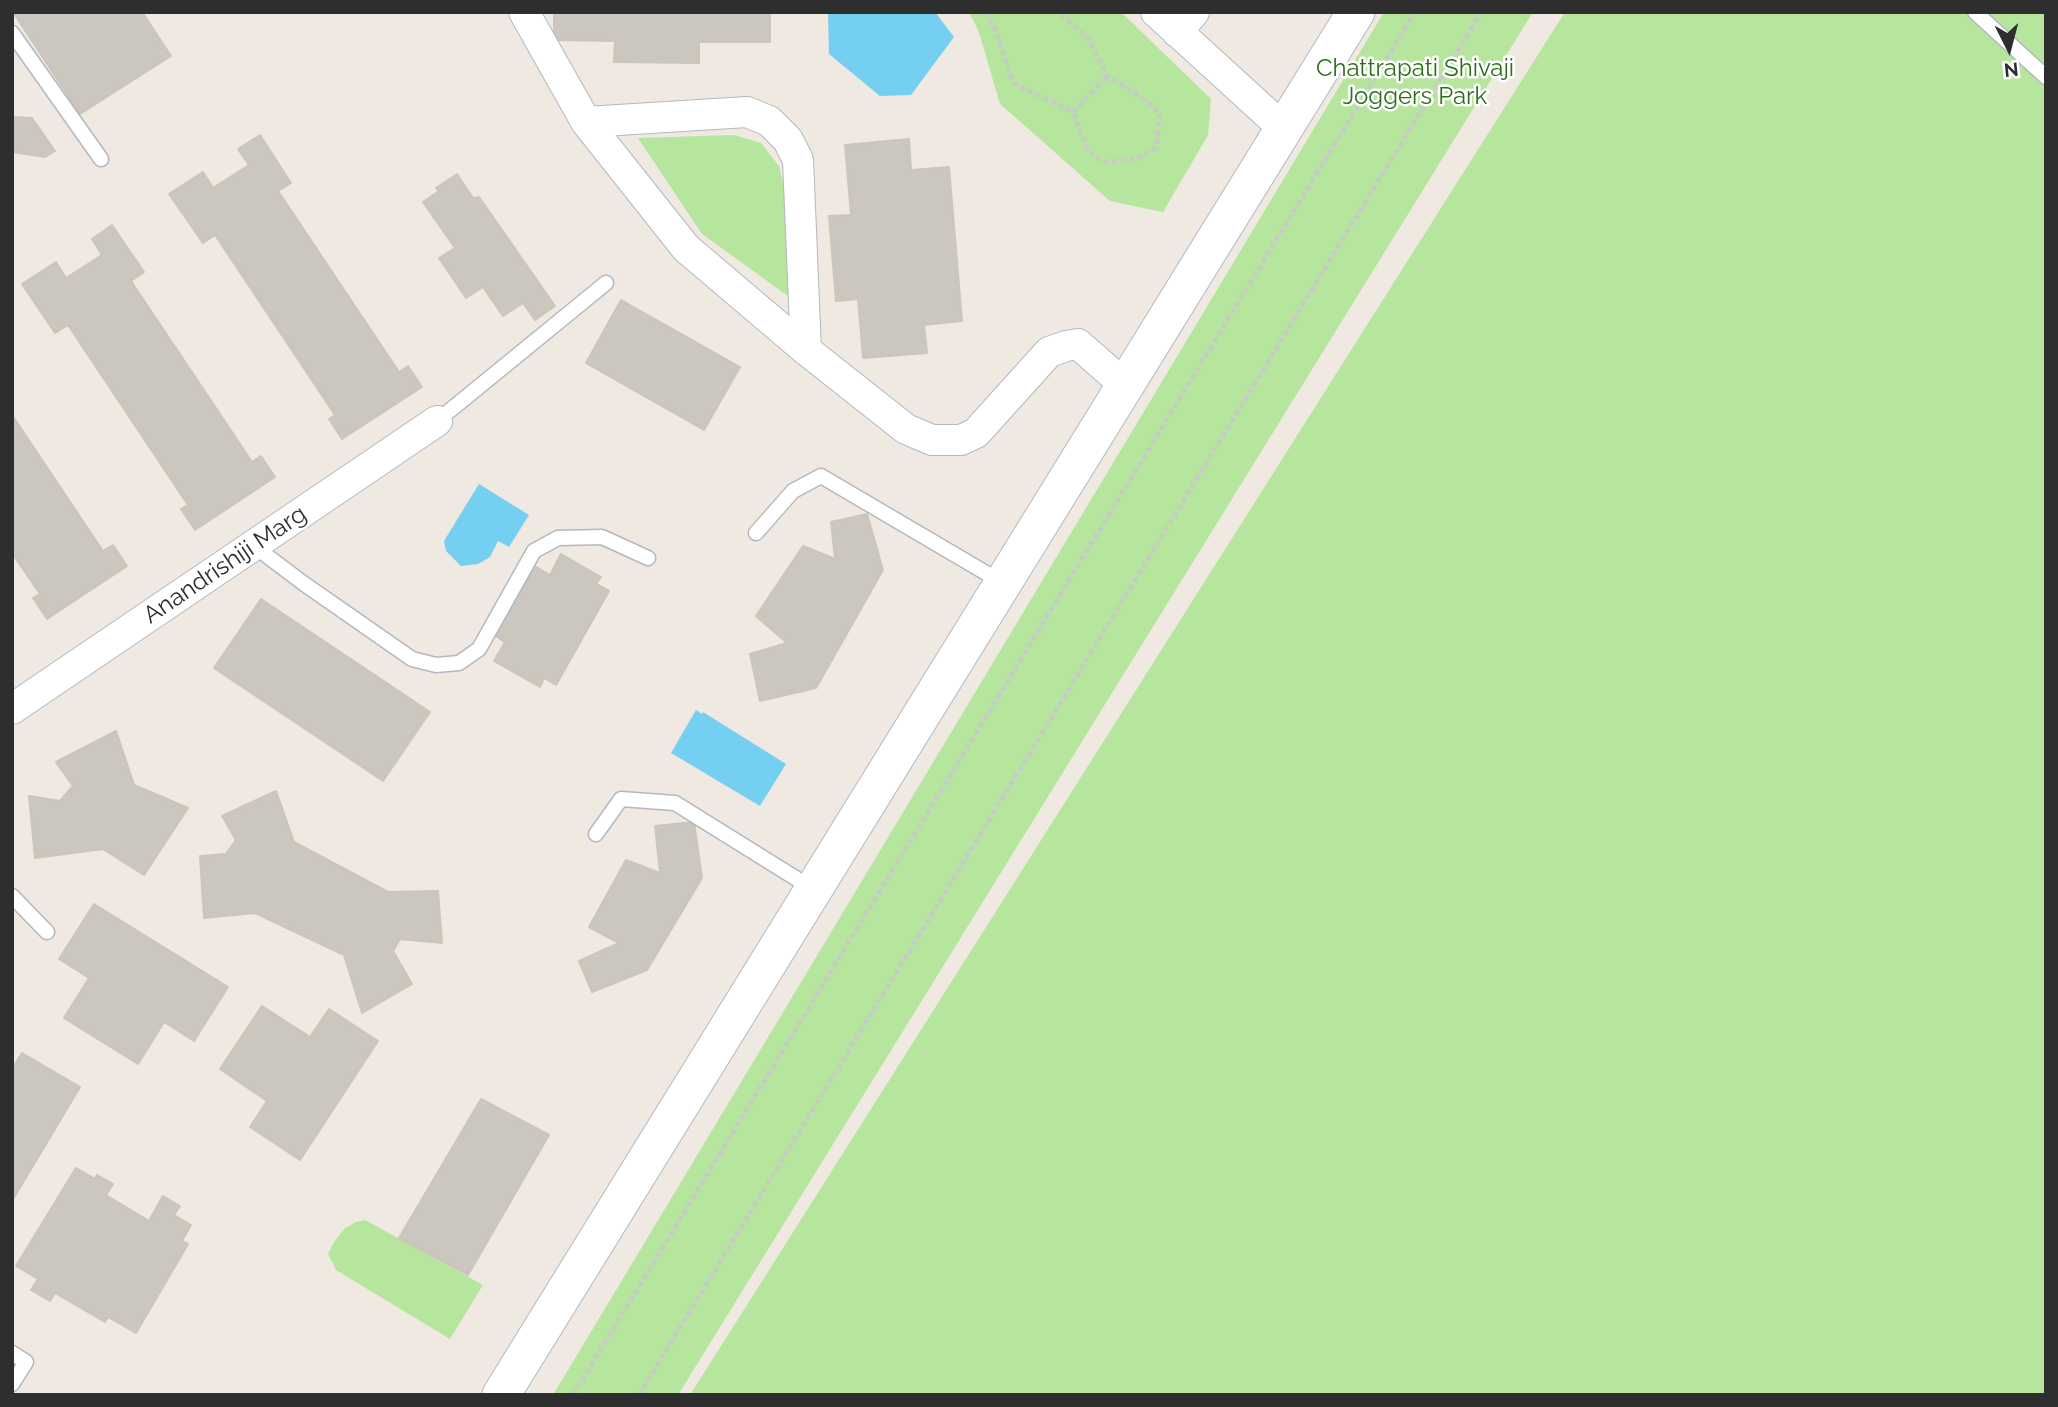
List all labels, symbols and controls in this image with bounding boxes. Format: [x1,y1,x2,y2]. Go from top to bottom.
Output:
north arrow [1974,14,2044,84]
park label: Chattrapati Shivaji Joggers Park [1316,55,1514,111]
text: N [2003,58,2020,82]
street label: Anandrishiji Marg [138,500,312,630]

